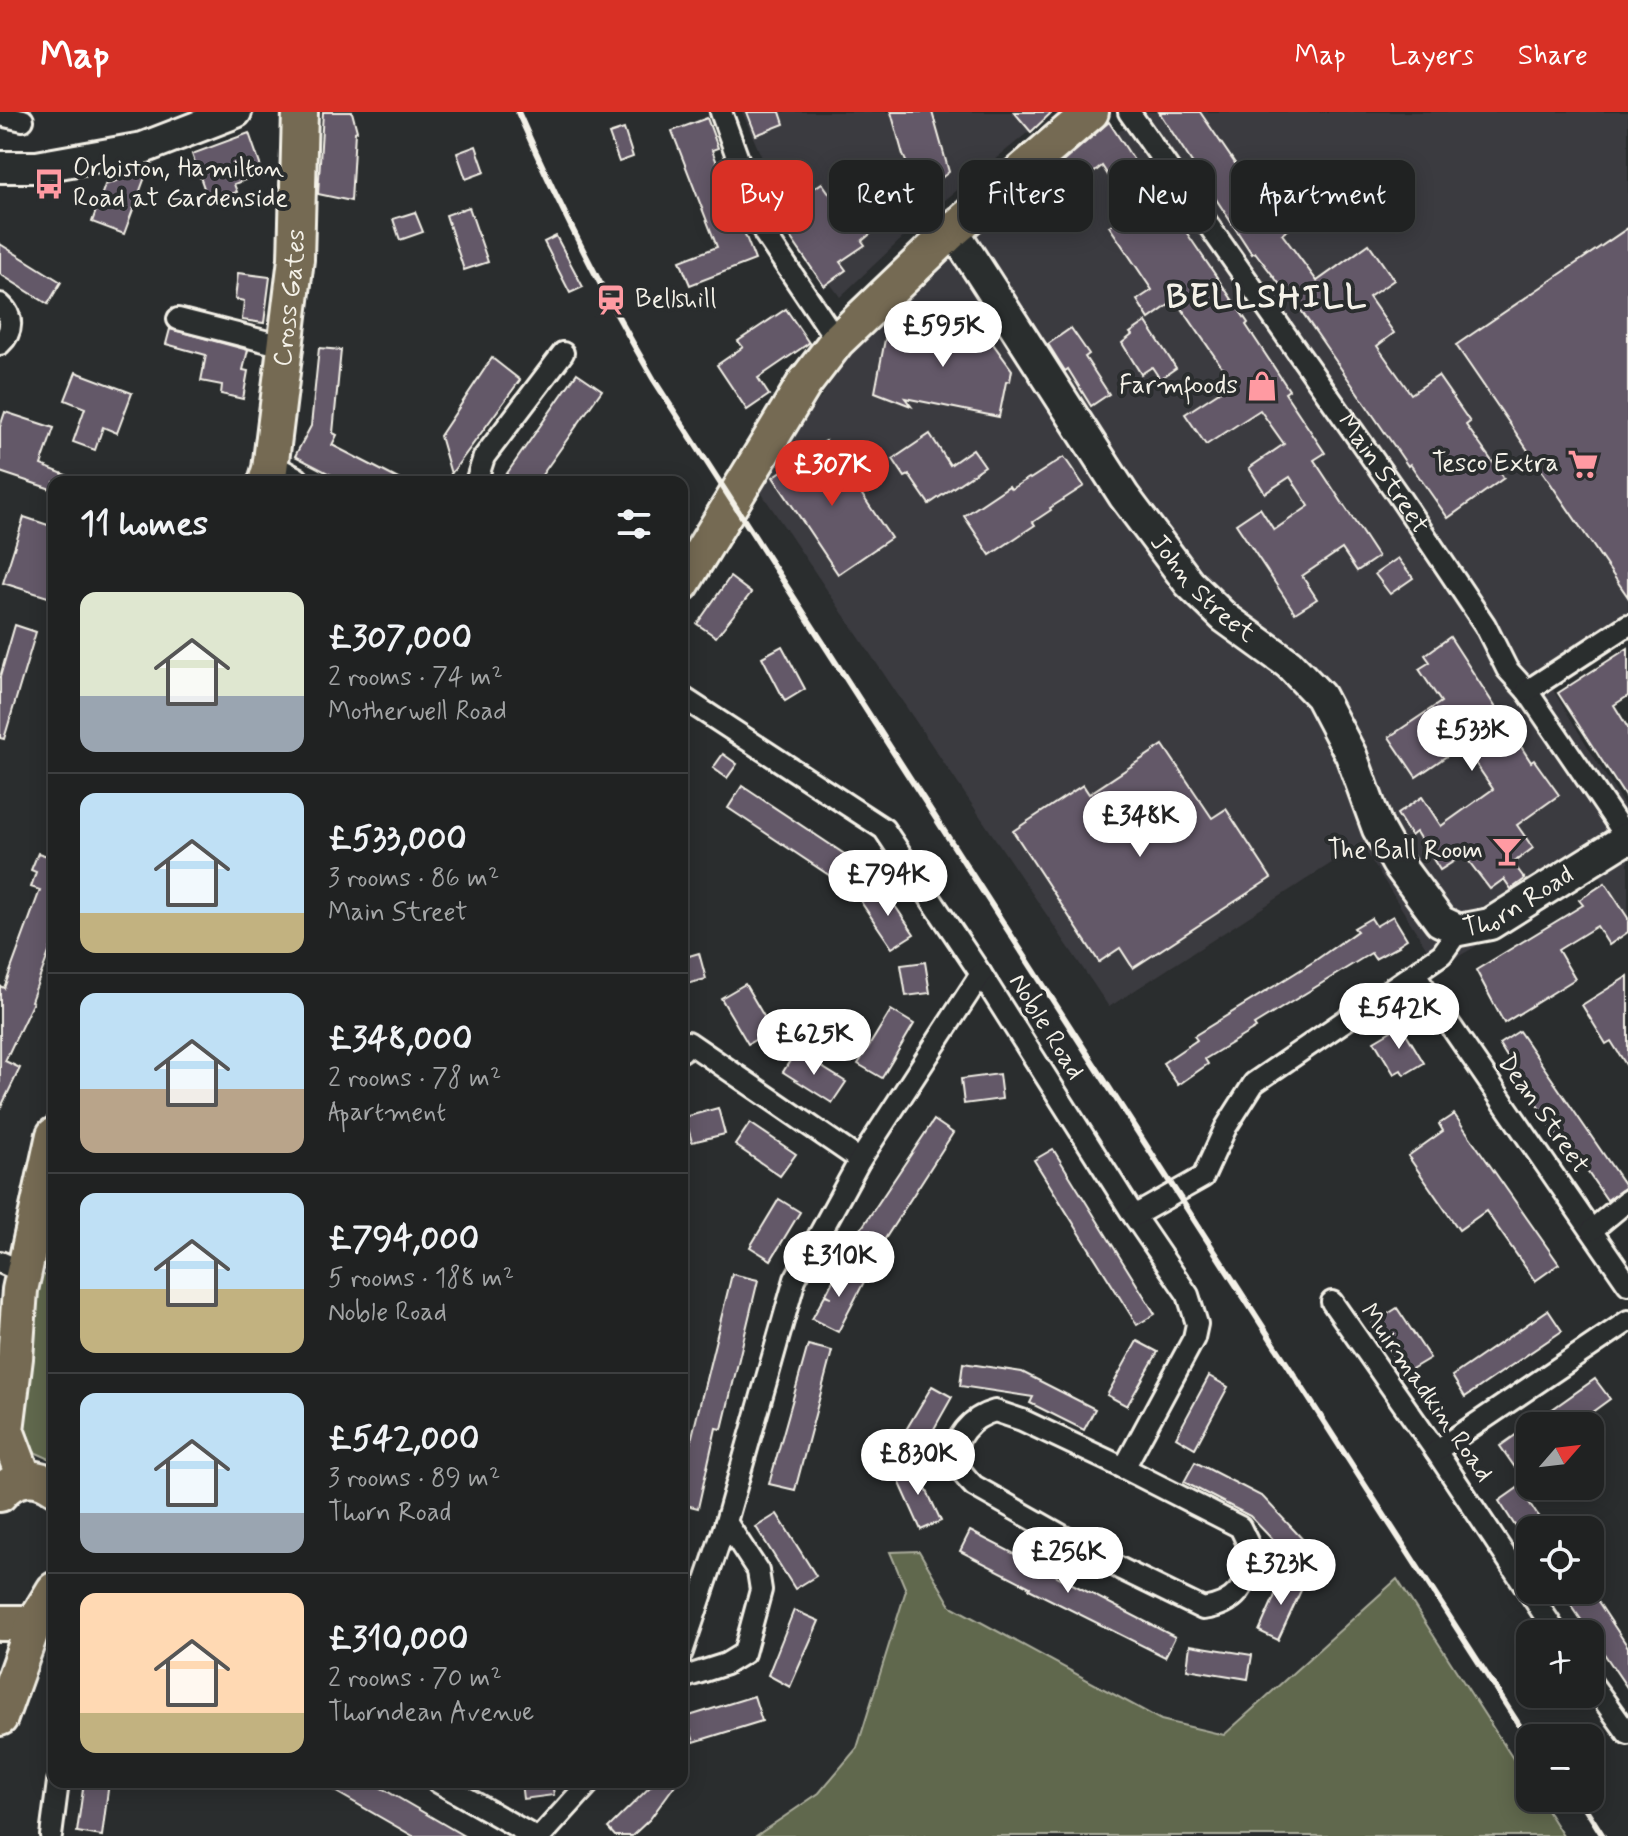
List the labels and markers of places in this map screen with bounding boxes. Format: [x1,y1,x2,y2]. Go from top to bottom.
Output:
place label: Orbiston, Hamilton Road at Gardenside [73,152,288,216]
bus stop icon: Orbiston, Hamilton Road at Gardenside [32,167,66,201]
station icon: Bellshill [594,283,628,317]
place label: Bellshill [635,283,716,317]
pin: £595K [887,301,999,369]
place label: Farmfoods [1119,369,1238,405]
shop icon: Farmfoods [1245,369,1279,403]
pin: £307K [776,440,888,508]
place label: Tesco Extra [1432,447,1559,481]
supermarket icon: Tesco Extra [1566,447,1600,481]
pin: £533K [1416,705,1528,773]
pin: £348K [1084,791,1196,859]
place label: The Ball Room [1327,834,1483,868]
bar icon: The Ball Room [1490,834,1524,868]
pin: £794K [832,850,944,918]
pin: £542K [1343,983,1455,1051]
pin: £625K [758,1009,870,1077]
pin: £310K [783,1231,895,1299]
pin: £830K [862,1429,974,1497]
pin: £256K [1012,1527,1124,1595]
pin: £323K [1225,1539,1337,1607]

